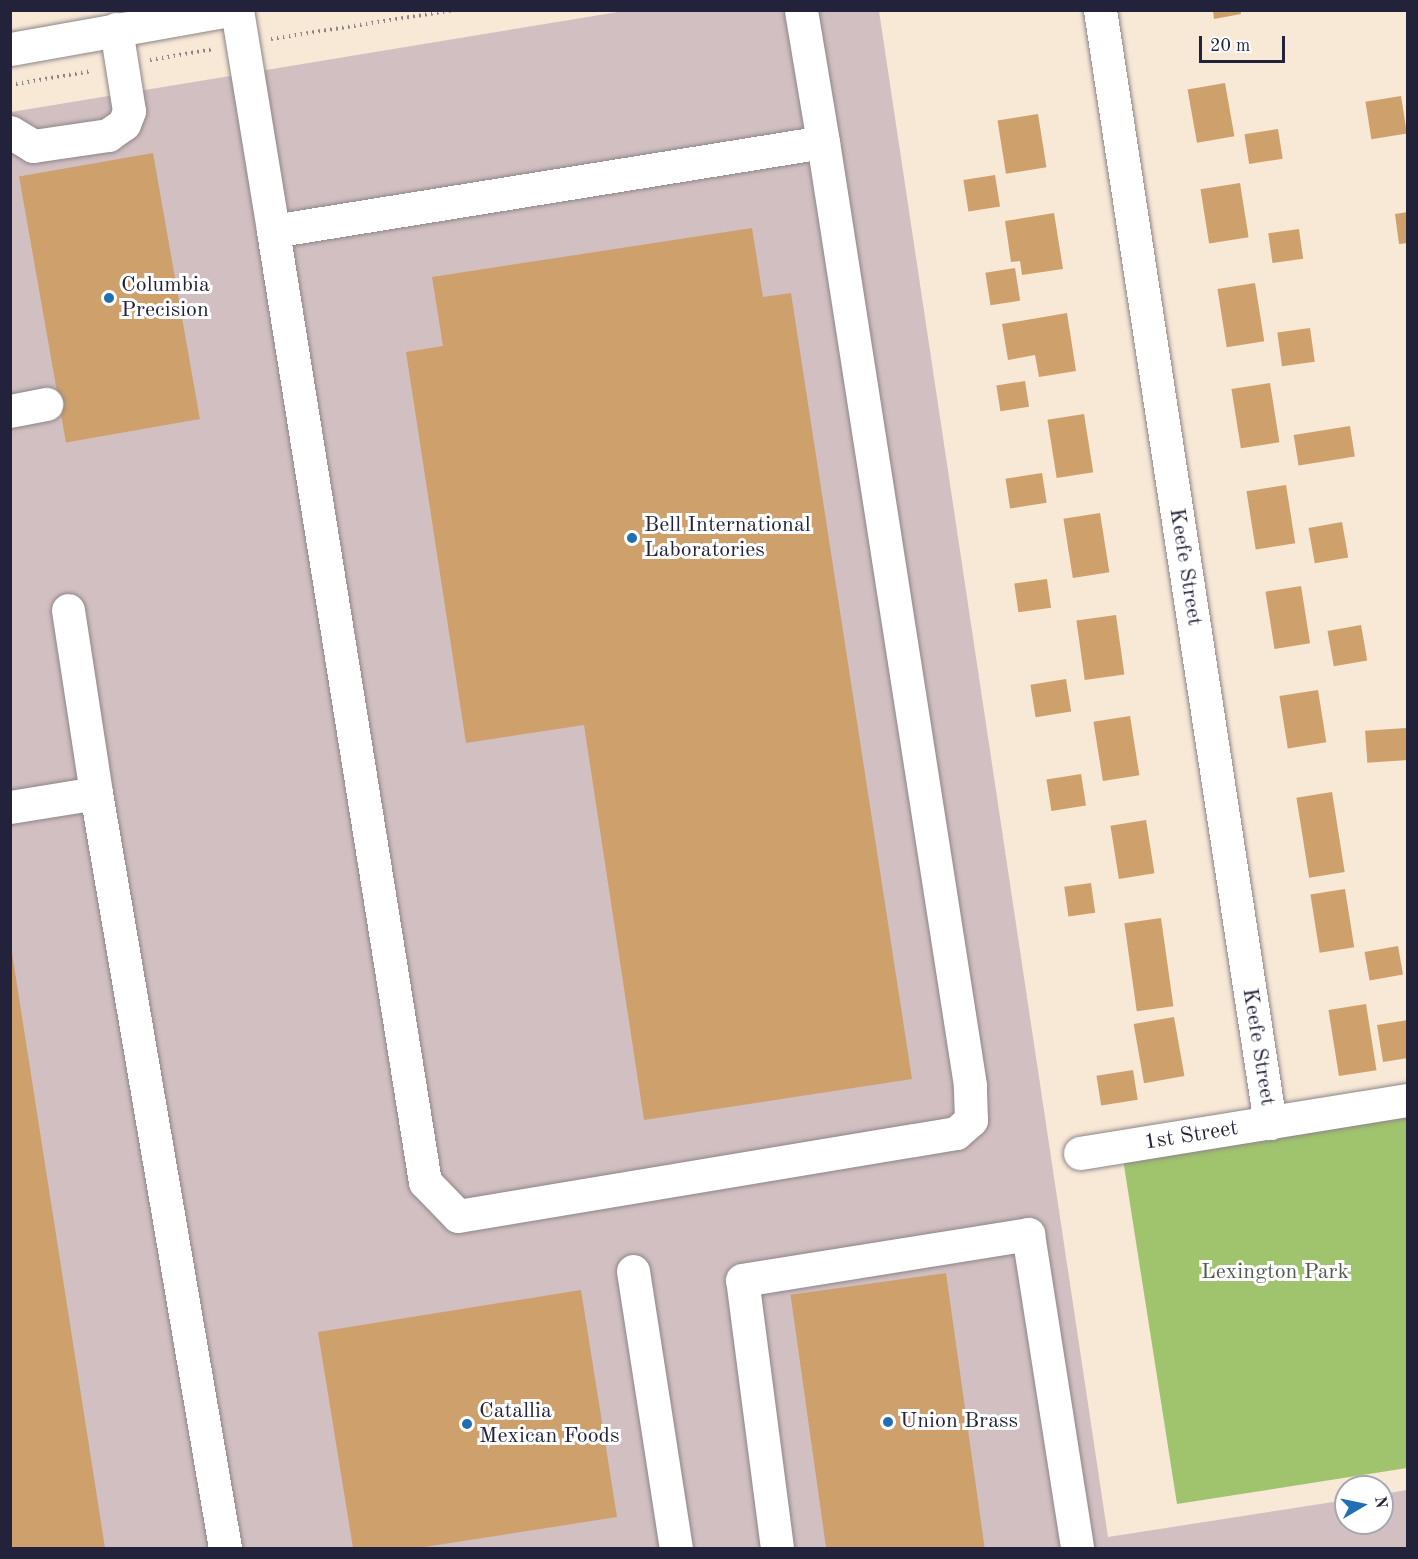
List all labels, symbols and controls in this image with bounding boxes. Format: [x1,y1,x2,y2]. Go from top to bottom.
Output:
scale bar [1202,24,1288,62]
text: 20 m [1210,37,1250,55]
place label: Columbia Precision [121,272,210,324]
marker: Columbia Precision [102,291,116,305]
street label: Keefe Street [1163,506,1207,628]
place label: Bell International Laboratories [644,512,811,564]
marker: Bell International Laboratories [625,531,639,545]
street label: Keefe Street [1236,986,1280,1108]
street label: 1st Street [1142,1116,1240,1156]
park label: Lexington Park [1201,1260,1349,1286]
place label: Catallia Mexican Foods [479,1398,620,1450]
place label: Union Brass [900,1409,1018,1435]
marker: Union Brass [881,1415,895,1429]
marker: Catallia Mexican Foods [460,1417,474,1431]
north arrow [1334,1475,1394,1535]
text: N [1371,1495,1389,1510]

